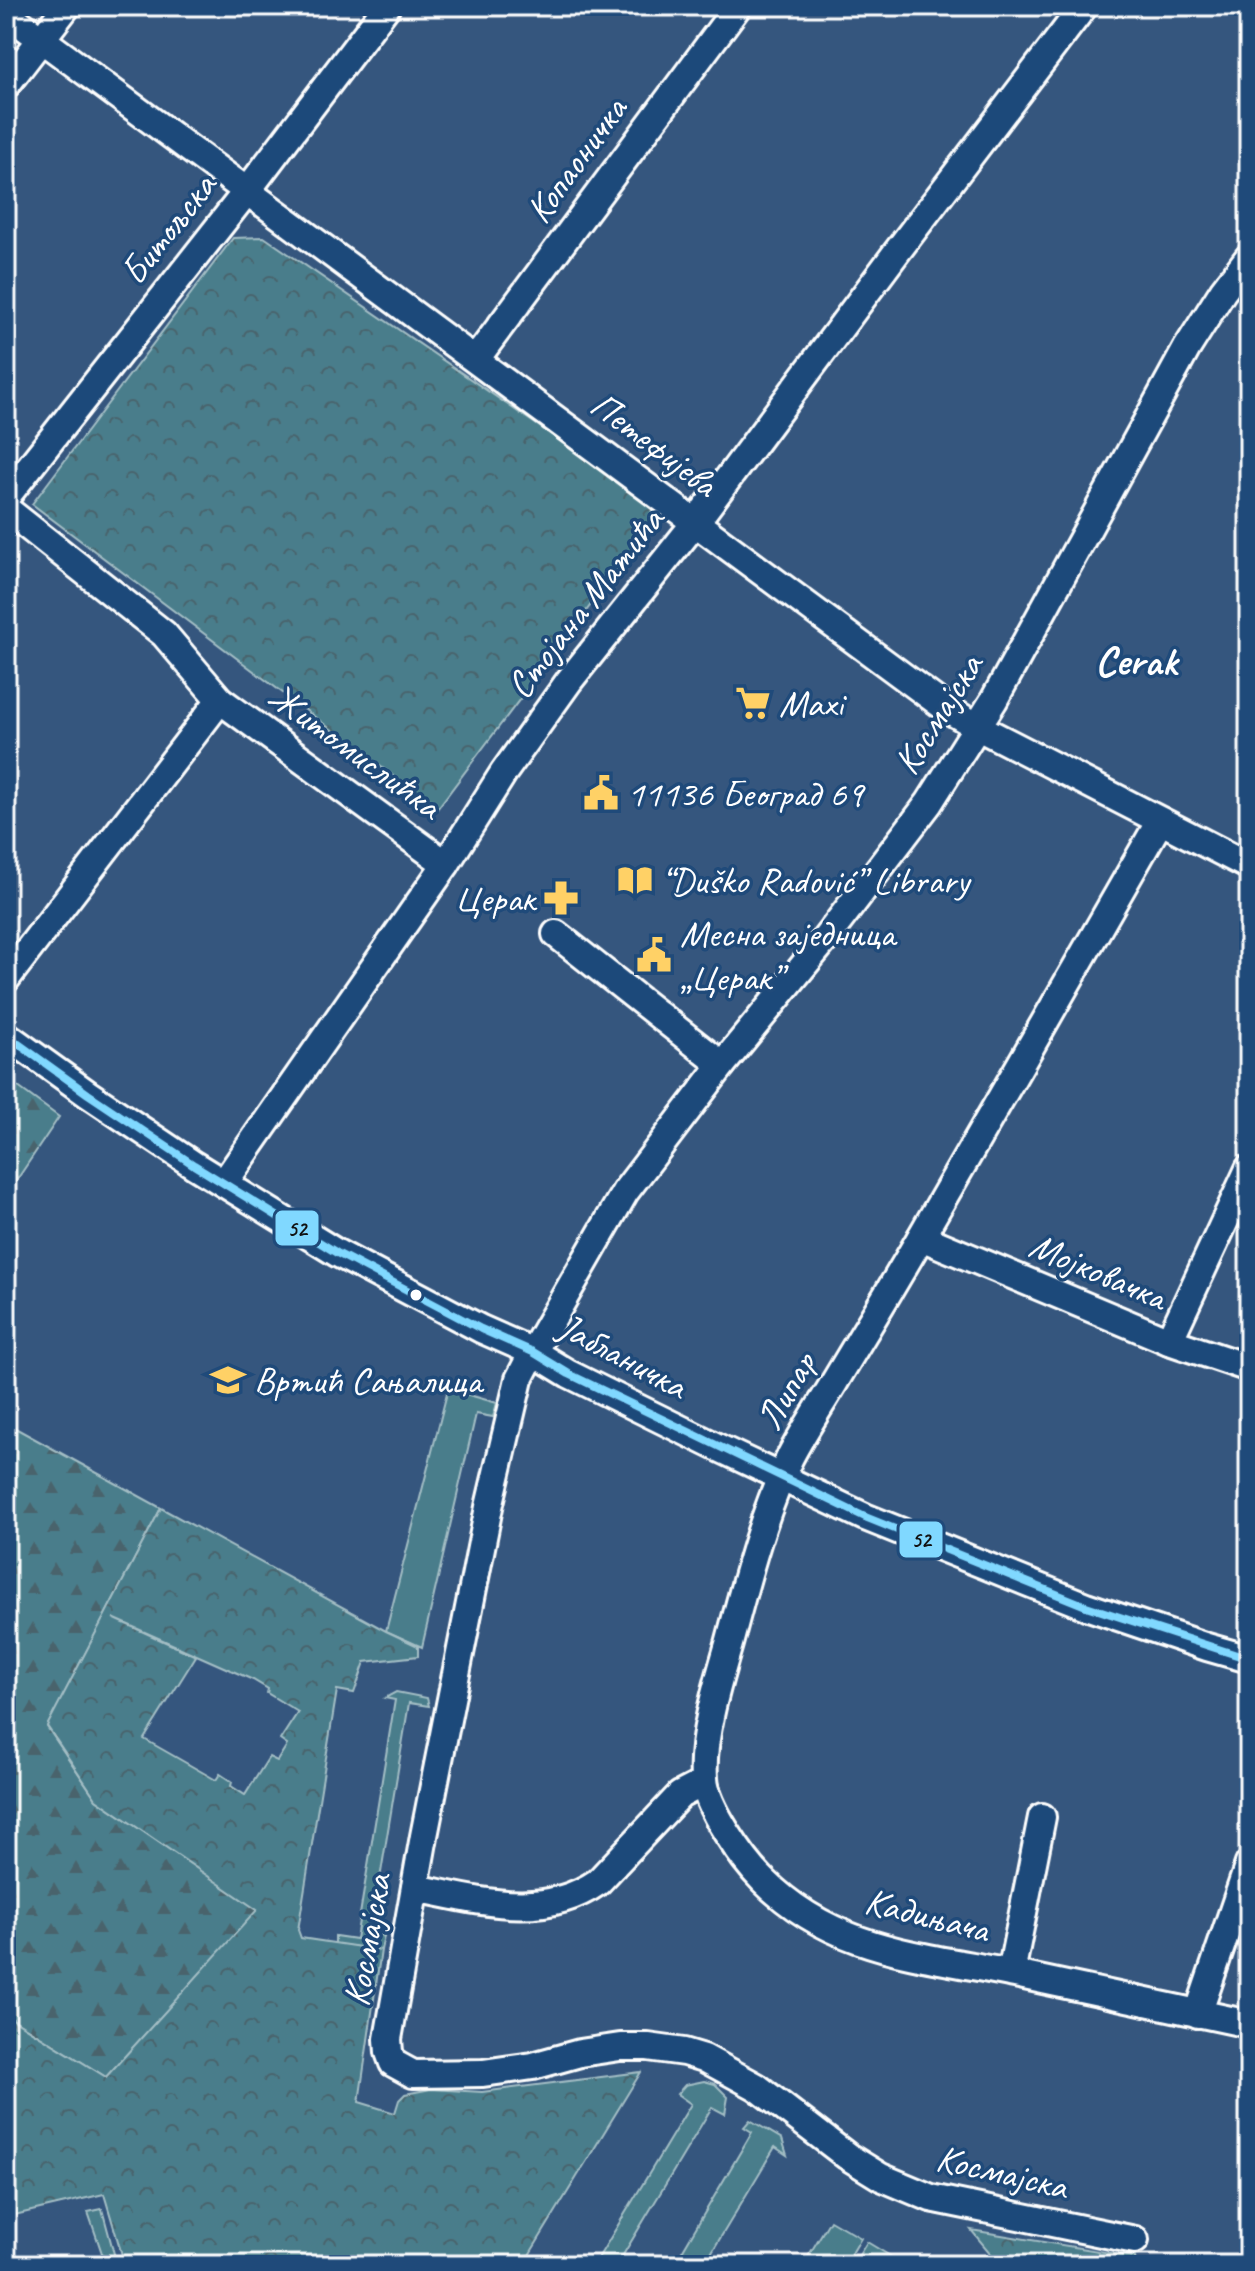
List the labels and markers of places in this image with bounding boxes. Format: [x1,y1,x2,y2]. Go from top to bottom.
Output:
place label: Maxi [779,680,847,727]
supermarket icon: Maxi [734,684,772,722]
place label: 11136 Београд 69 [627,770,866,817]
public building icon: 11136 Београд 69 [582,774,620,812]
place label: “Duško Radović” Library [661,857,972,904]
library icon: “Duško Radović” Library [616,861,654,899]
place label: Церак [454,875,538,922]
pharmacy icon: Церак [542,879,580,917]
place label: Месна заједница „Церак” [680,910,898,1001]
public building icon: Месна заједница „Церак” [635,936,673,974]
unlabelled marker [408,1287,424,1303]
place label: Вртић Сањалица [254,1357,485,1404]
school or university icon: Вртић Сањалица [209,1361,247,1399]

